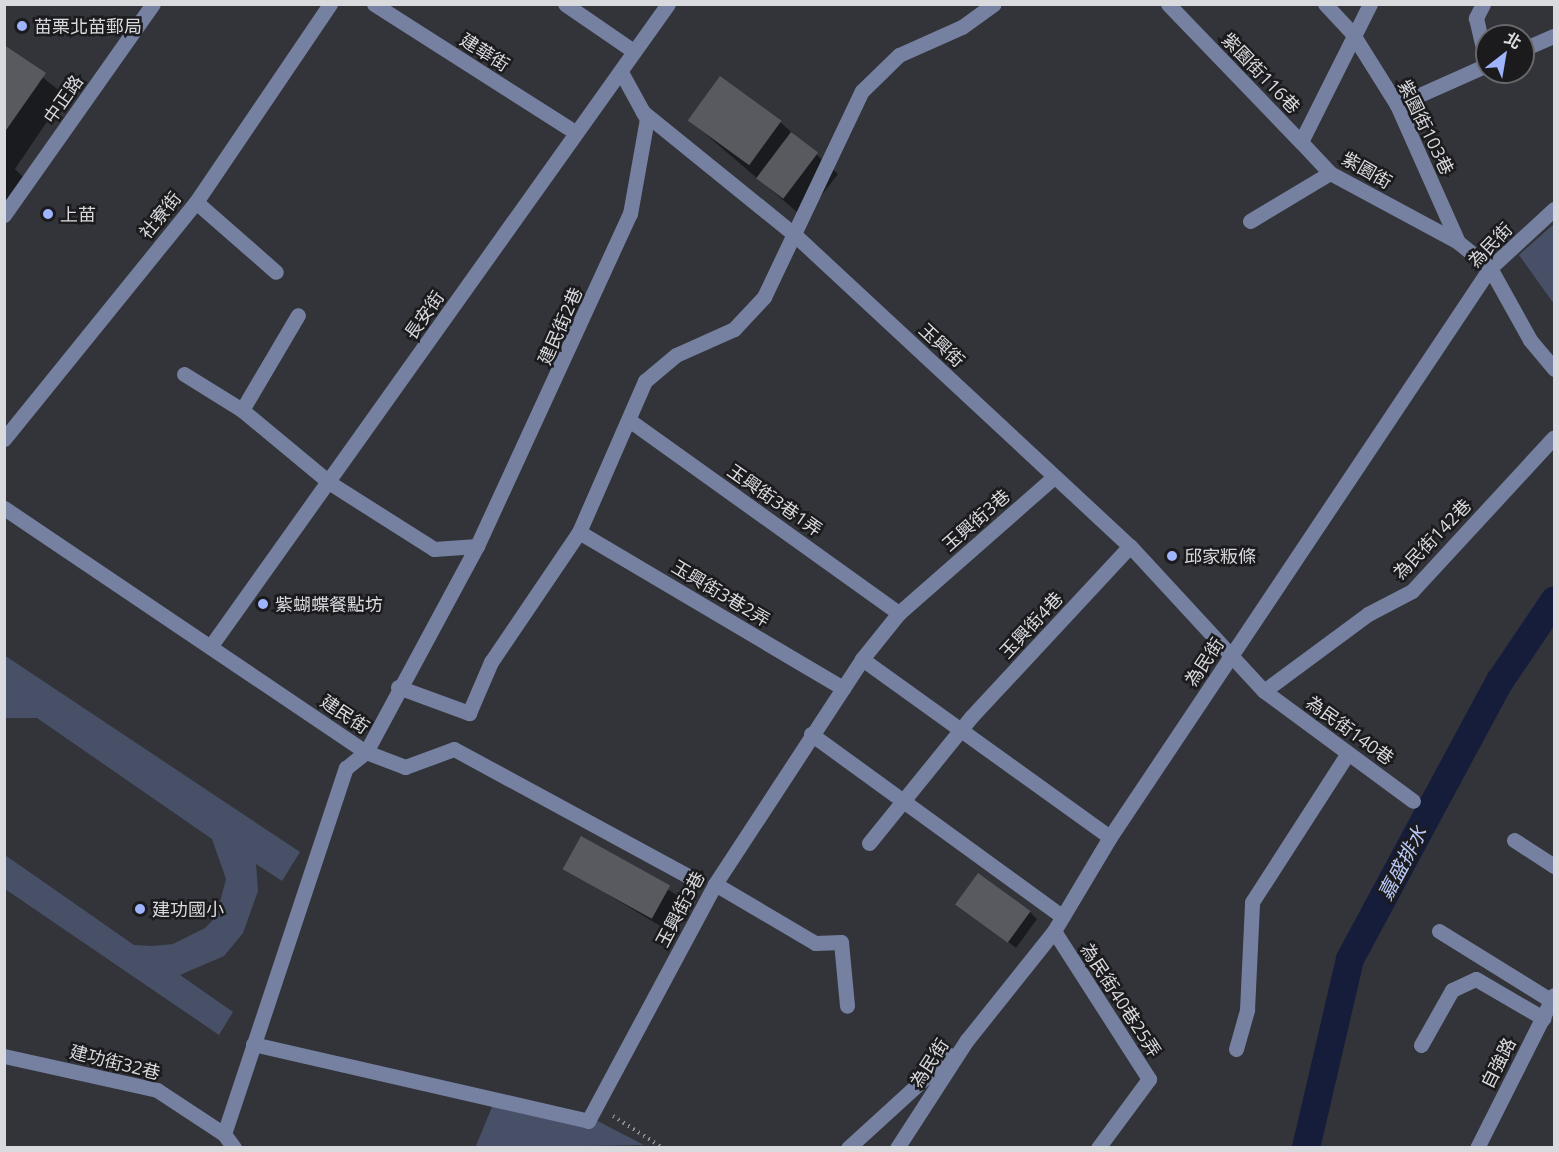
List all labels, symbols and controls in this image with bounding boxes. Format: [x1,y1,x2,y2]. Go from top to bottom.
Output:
place label: 苗栗北苗郵局 [34,15,142,37]
marker: 苗栗北苗郵局 [15,19,29,33]
north arrow [1475,24,1535,84]
text: 北 [1501,27,1526,54]
street label: 紫園街116巷 [1217,28,1305,118]
street label: 建華街 [456,29,514,75]
street label: 中正路 [39,71,87,127]
street label: 紫園街103巷 [1394,76,1458,178]
street label: 紫園街 [1338,147,1396,193]
street label: 社寮街 [135,187,185,243]
place label: 上苗 [60,203,96,225]
marker: 上苗 [41,207,55,221]
street label: 為民街 [1463,218,1517,272]
street label: 建民街2巷 [533,284,587,368]
street label: 長安街 [400,287,448,343]
street label: 玉興街 [915,319,969,371]
street label: 玉興街3巷1弄 [724,459,826,541]
street label: 玉興街3巷 [938,485,1014,555]
street label: 為民街142巷 [1388,494,1476,584]
place label: 邱家粄條 [1184,545,1256,567]
marker: 邱家粄條 [1165,549,1179,563]
street label: 玉興街3巷2弄 [668,555,774,631]
street label: 玉興街4巷 [995,588,1067,662]
place label: 紫蝴蝶餐點坊 [275,593,383,615]
marker: 紫蝴蝶餐點坊 [256,597,270,611]
street label: 為民街 [1180,634,1228,690]
street label: 建民街 [317,690,373,738]
street label: 為民街140巷 [1302,691,1398,769]
water label: 嘉盛排水 [1373,822,1431,904]
street label: 玉興街3巷 [651,868,709,950]
place label: 建功國小 [152,898,224,920]
marker: 建功國小 [133,902,147,916]
street label: 為民街40巷25弄 [1076,939,1166,1061]
street label: 為民街 [905,1034,953,1092]
street label: 自強路 [1476,1034,1520,1092]
street label: 建功街32巷 [67,1040,163,1084]

